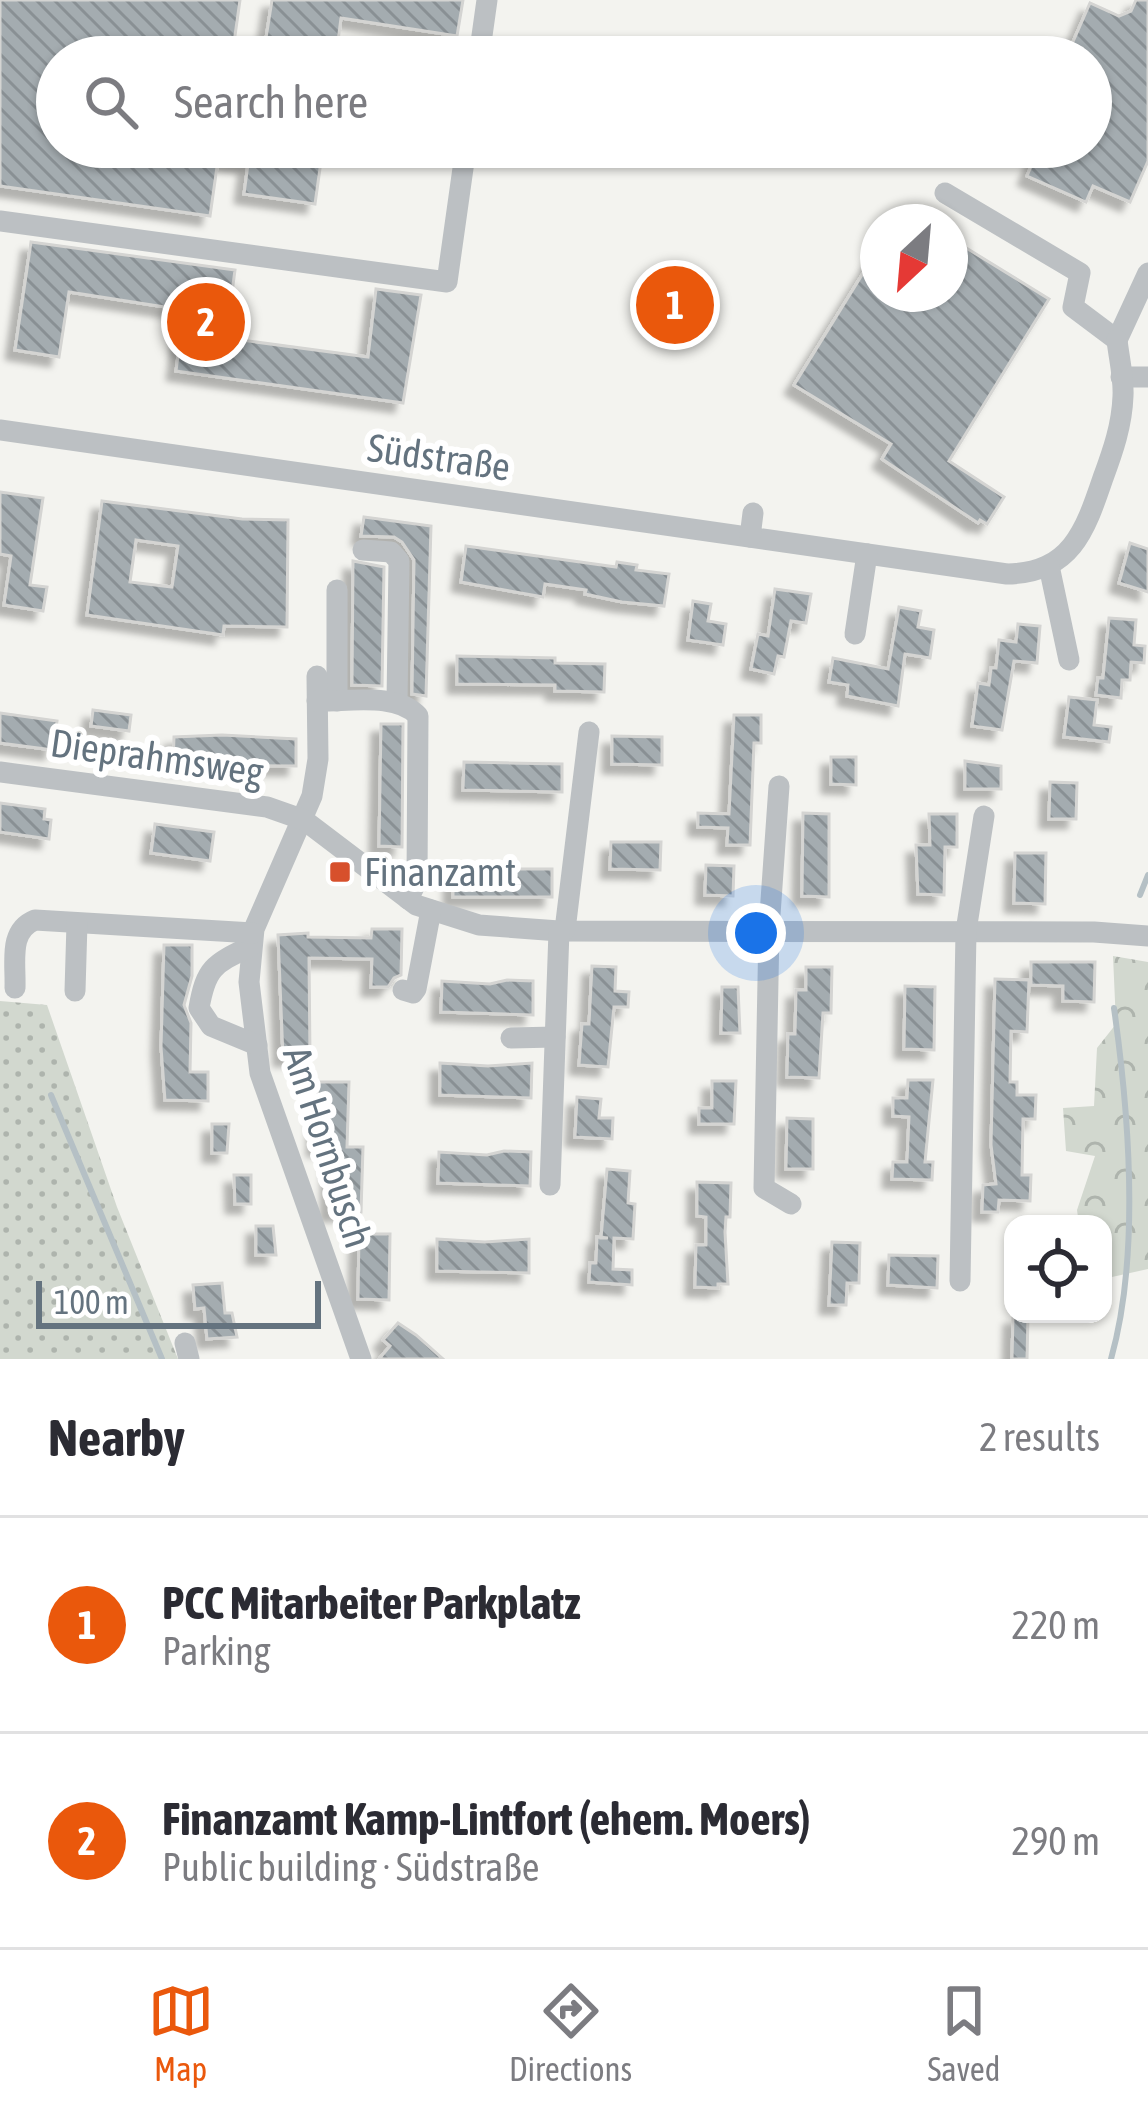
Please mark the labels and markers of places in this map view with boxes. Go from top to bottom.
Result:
pin: 1 [636,260,714,350]
pin: 2 [167,277,245,367]
place label: Finanzamt [364,850,516,894]
marker: Finanzamt [327,859,353,885]

